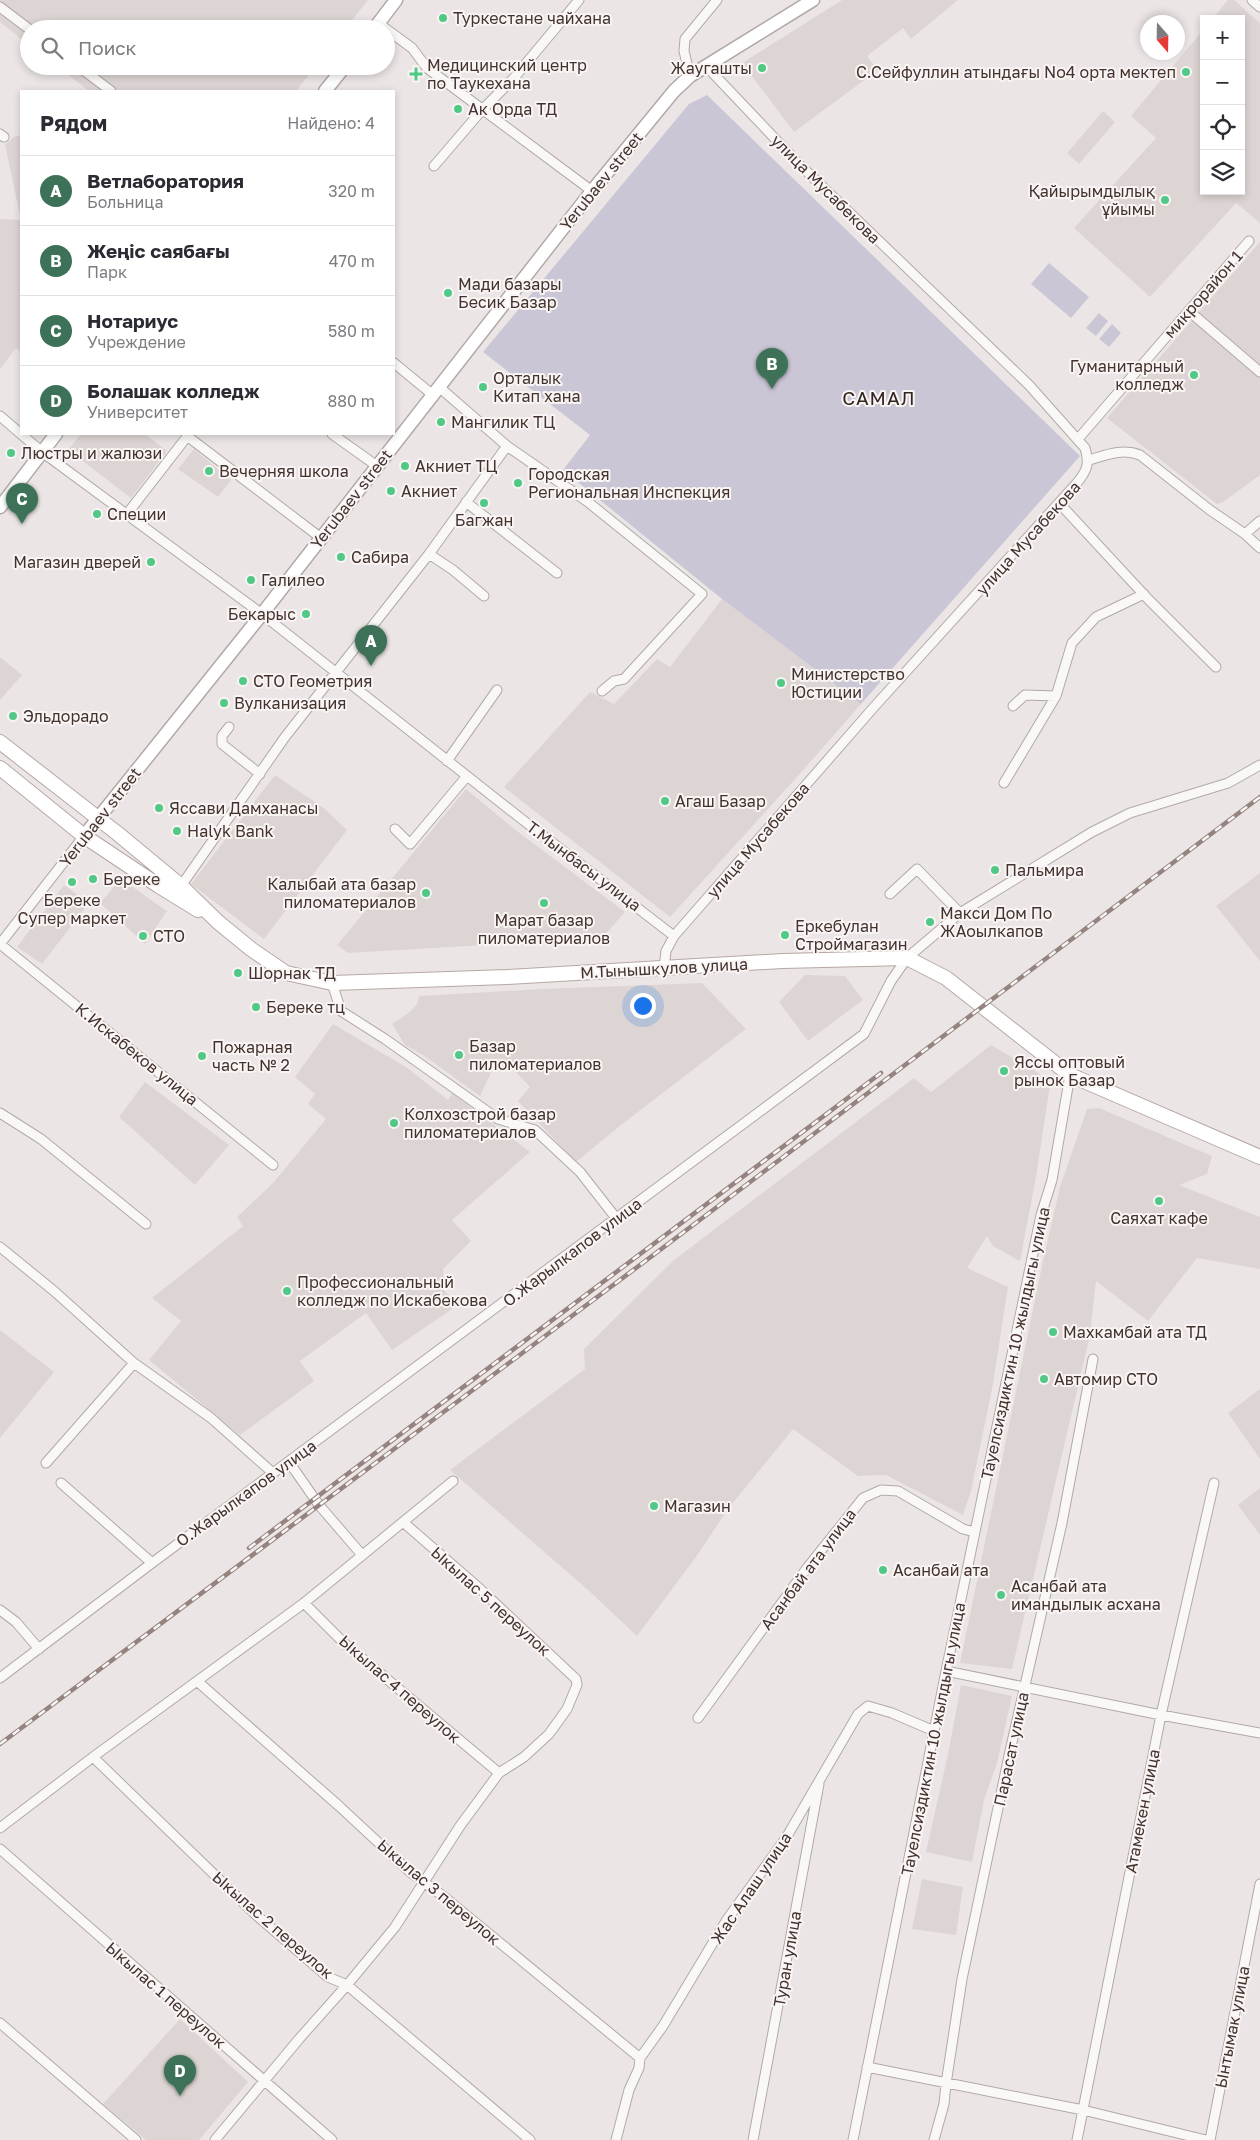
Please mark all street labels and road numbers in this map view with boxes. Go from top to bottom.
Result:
street label: Yerubaev street [555,128,647,234]
street label: улица Мусабекова [767,130,885,248]
street label: микрорайон 1 [1159,246,1247,342]
street label: Yerubaev street [306,445,396,553]
street label: улица Мусабекова [972,477,1084,599]
street label: Yerubaev street [55,763,145,871]
street label: улица Мусабекова [702,778,814,902]
street label: Т.Мынбасы улица [523,817,645,915]
street label: М.Тынышкулов улица [580,954,748,982]
street label: К.Искабеков улица [72,998,202,1110]
street label: О.Жарылкапов улица [499,1193,645,1311]
street label: Тауелсиздиктин 10 жылдыгы улица [976,1205,1054,1481]
street label: О.Жарылкапов улица [172,1435,320,1551]
street label: Асанбай ата улица [756,1504,860,1634]
street label: Ыкылас 5 переулок [427,1542,555,1660]
street label: Тауелсиздиктин 10 жылдыгы улица [897,1601,969,1877]
street label: Ыкылас 4 переулок [335,1631,465,1747]
street label: Парасат улица [989,1690,1033,1808]
street label: Атамекен улица [1120,1747,1164,1875]
street label: Жас Алаш улица [706,1828,796,1948]
street label: Ыкылас 3 переулок [374,1835,504,1949]
street label: Ыкылас 2 переулок [208,1867,338,1983]
street label: Туран улица [769,1909,805,2009]
street label: Ыкылас 1 переулок [102,1937,230,2053]
street label: Ынтымак улица [1210,1964,1254,2090]

